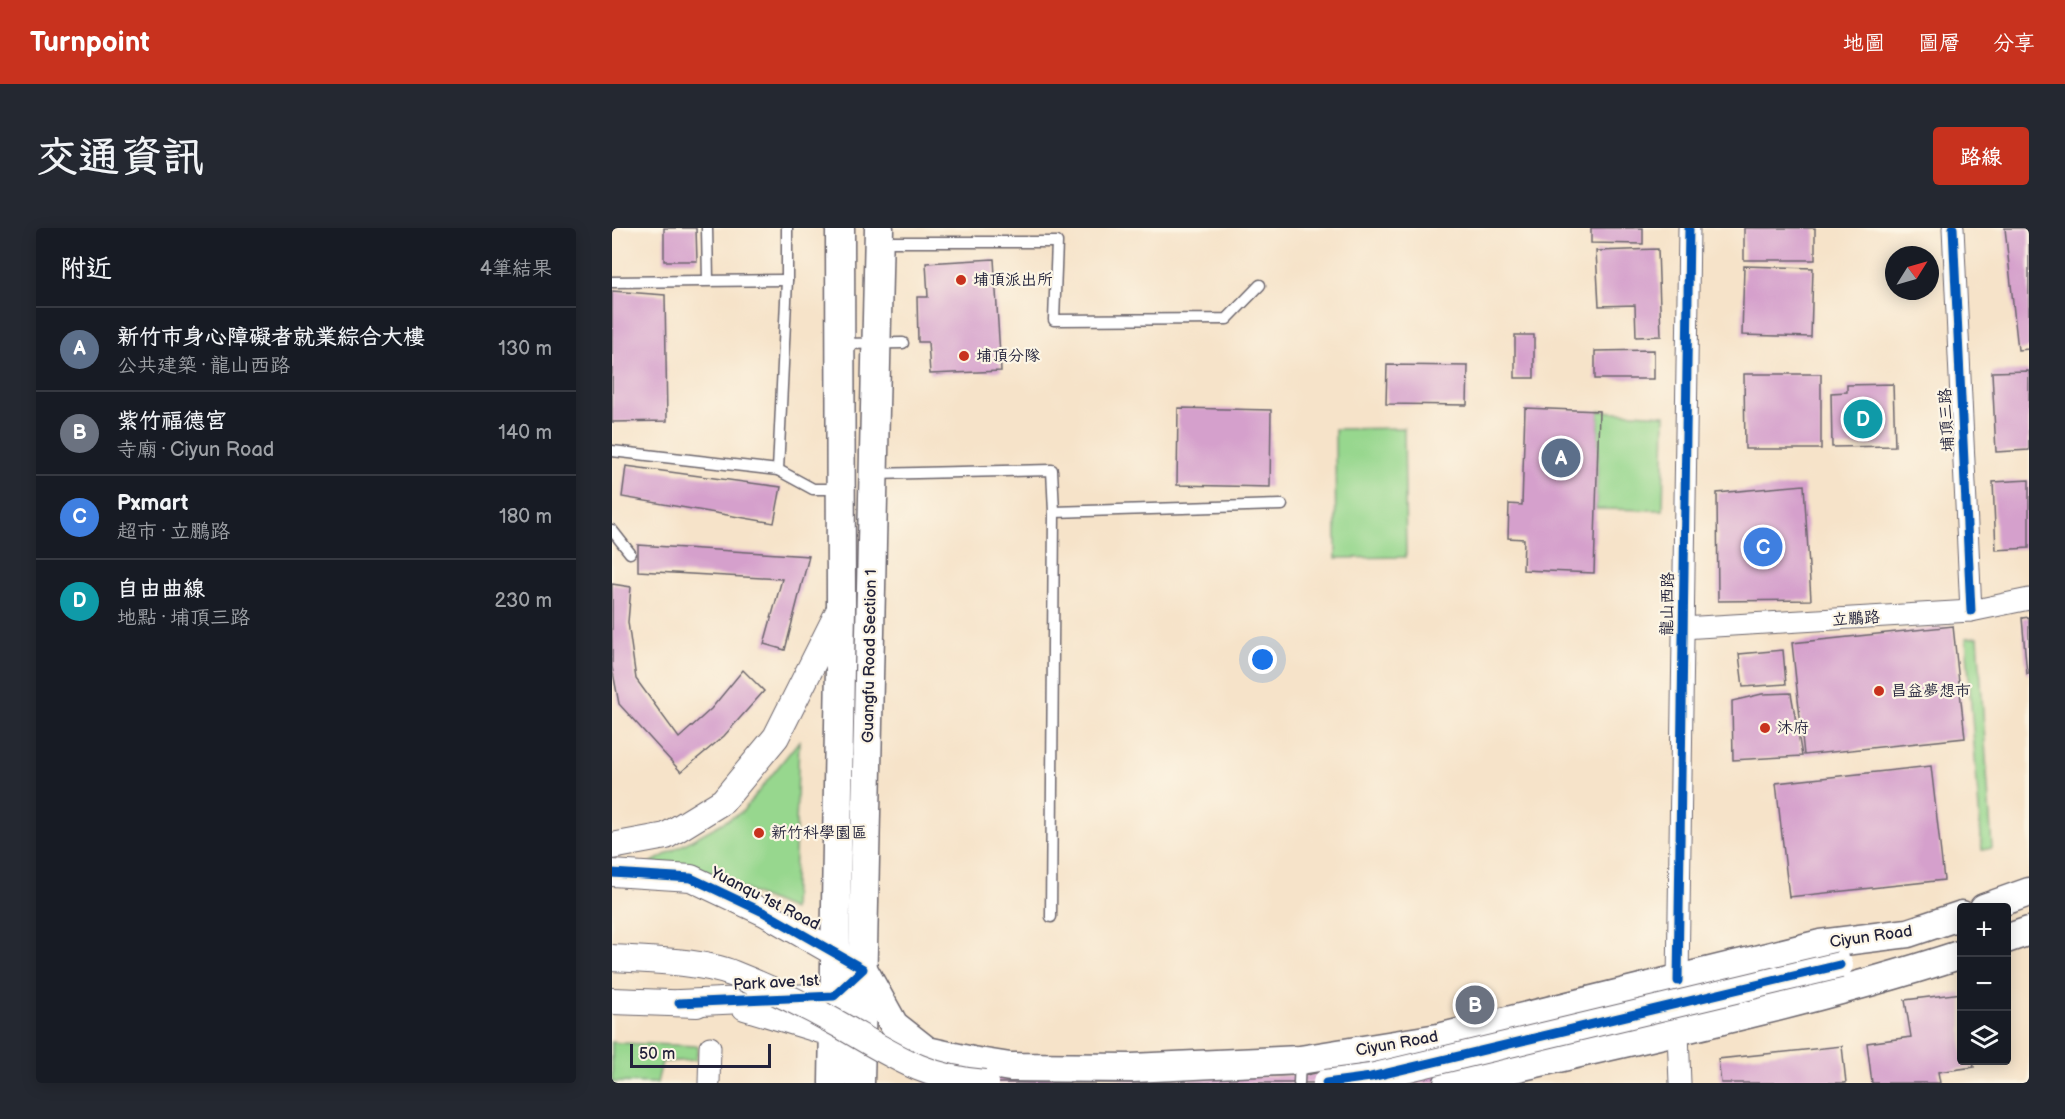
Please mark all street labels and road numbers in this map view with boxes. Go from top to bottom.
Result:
street label: 埔頂三路 [1936,388,1958,452]
street label: Guangfu Road Section 1 [859,569,881,743]
street label: 龍山西路 [1658,572,1678,636]
street label: 立鵬路 [1831,608,1881,630]
street label: Yuanqu 1st Road [706,863,823,935]
street label: Ciyun Road [1828,922,1914,952]
street label: Park ave 1st [733,971,819,995]
street label: Ciyun Road [1354,1027,1440,1061]

